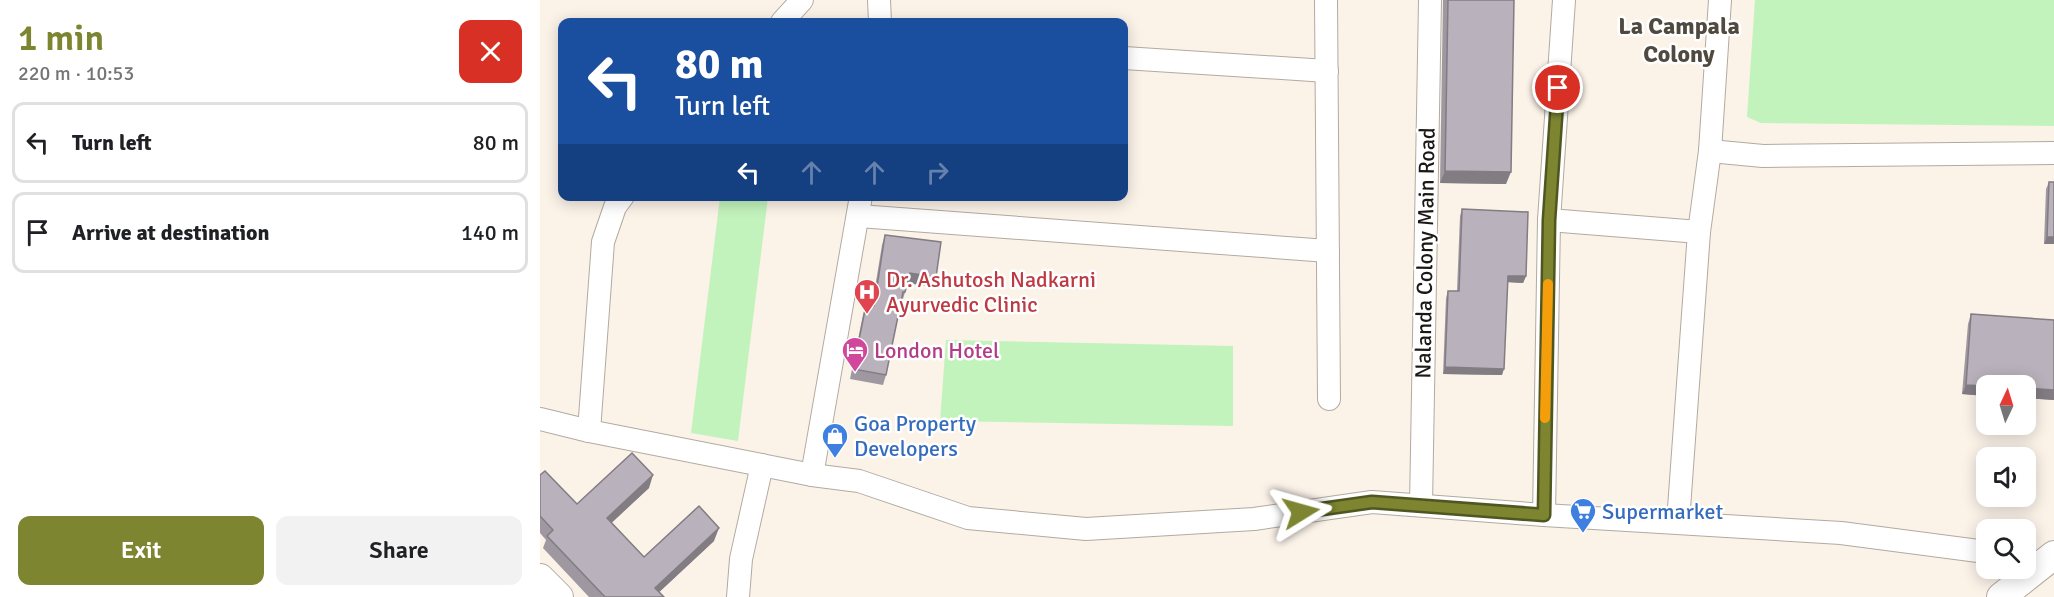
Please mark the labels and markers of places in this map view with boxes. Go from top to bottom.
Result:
pin [1532,62,1583,113]
place label: Dr. Ashutosh Nadkarni Ayurvedic Clinic [886,266,1096,318]
hospital icon: Dr. Ashutosh Nadkarni Ayurvedic Clinic [852,277,882,315]
hotel icon: London Hotel [840,335,870,373]
place label: London Hotel [874,337,999,364]
place label: Goa Property Developers [854,410,977,462]
shop icon: Goa Property Developers [820,421,850,459]
supermarket icon: Supermarket [1568,496,1598,534]
place label: Supermarket [1602,498,1723,525]

